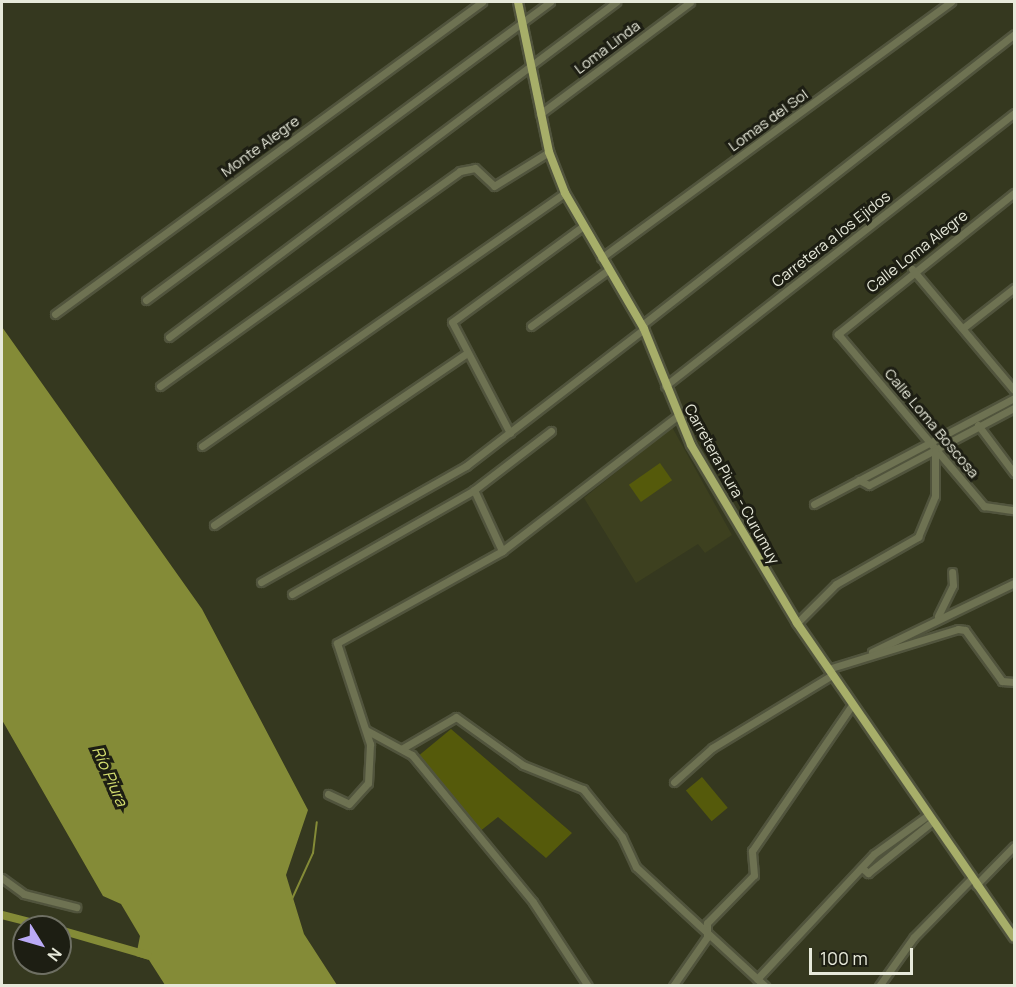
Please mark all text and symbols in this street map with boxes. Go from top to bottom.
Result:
street label: Loma Linda [571,16,643,78]
street label: Lomas del Sol [725,85,811,155]
street label: Monte Alegre [217,112,303,180]
street label: Carretera a los Ejidos [768,187,894,291]
street label: Calle Loma Alegre [863,206,971,296]
street label: Calle Loma Boscosa [881,365,983,481]
street label: Carretera Piura - Curumuy [680,401,784,567]
water label: Río Piura [88,743,132,809]
north arrow [12,915,72,975]
scale bar [812,936,916,974]
text: N [43,943,67,966]
text: 100 m [820,946,868,970]

